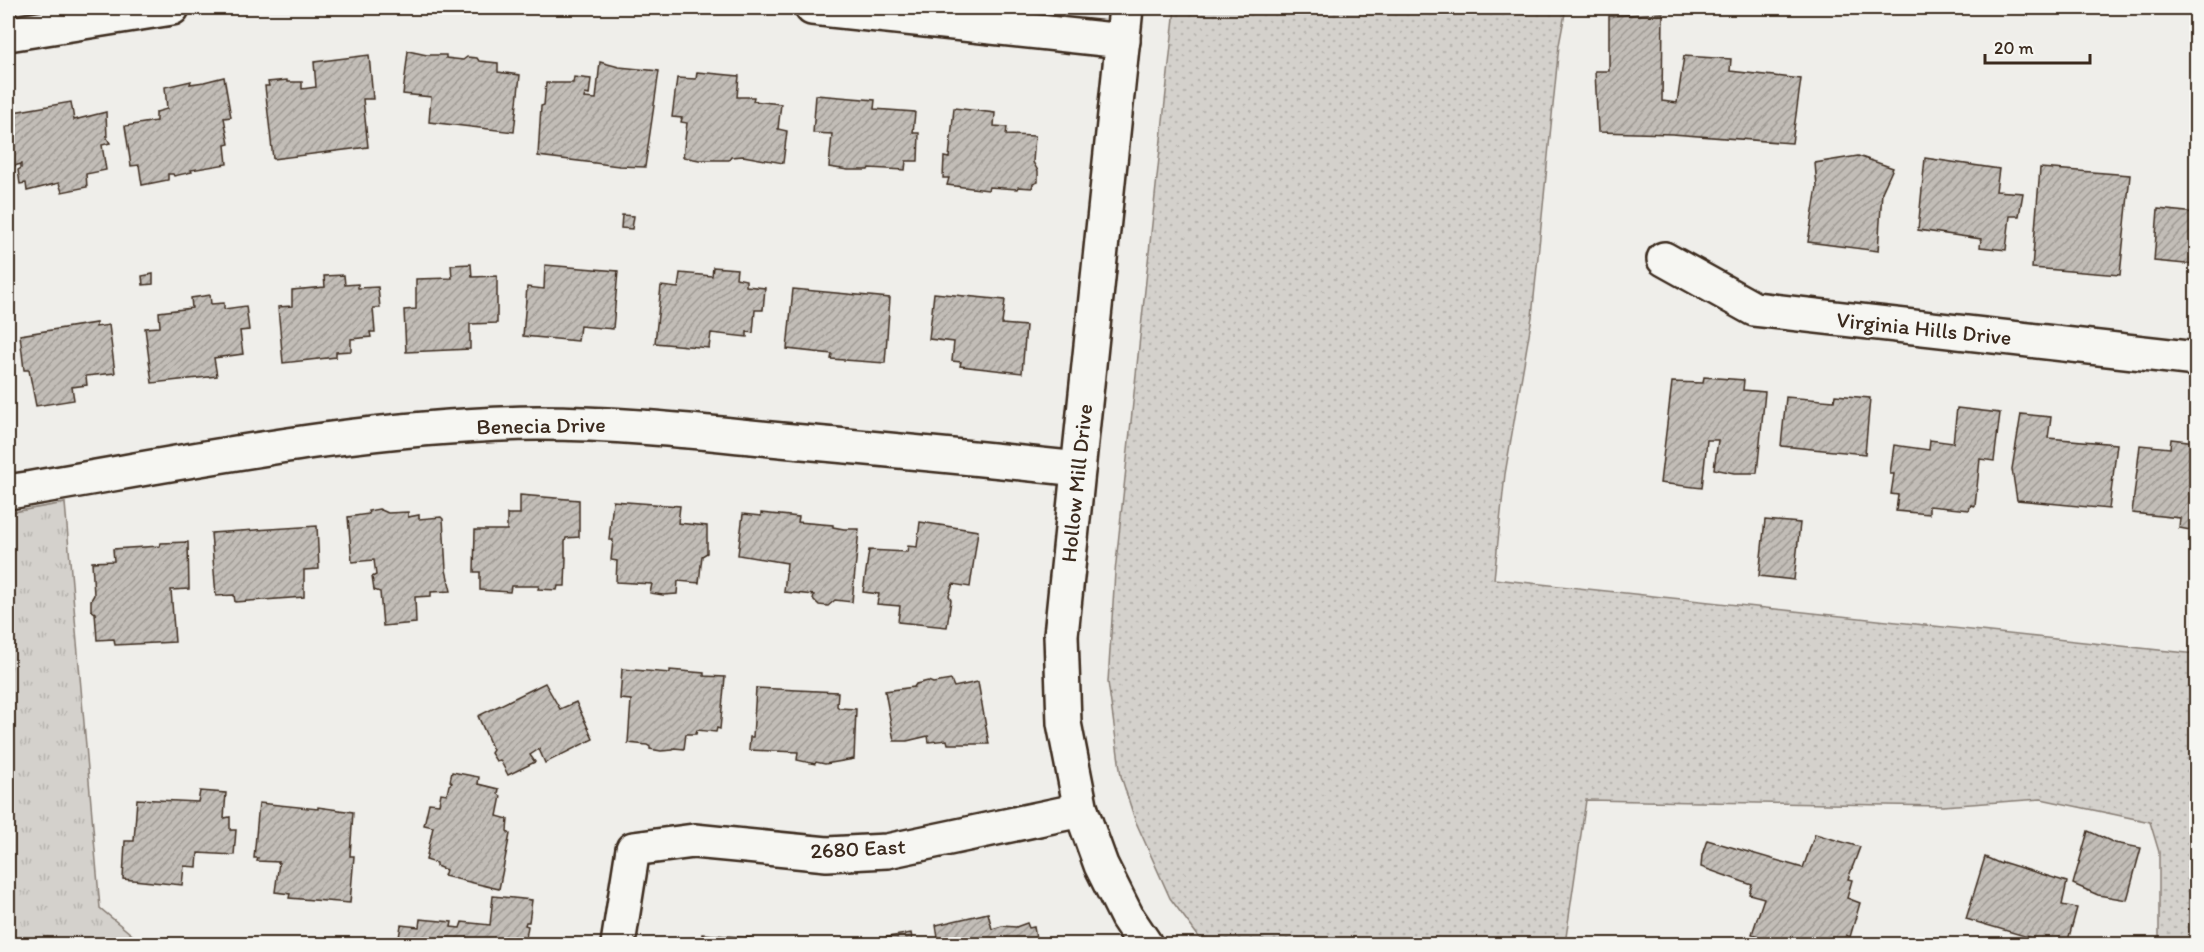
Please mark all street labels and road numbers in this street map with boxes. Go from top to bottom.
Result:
street label: Virginia Hills Drive [1835,306,2013,351]
street label: Hollow Mill Drive [1055,402,1098,564]
street label: Benecia Drive [476,411,606,440]
street label: 2680 East [810,833,906,864]

